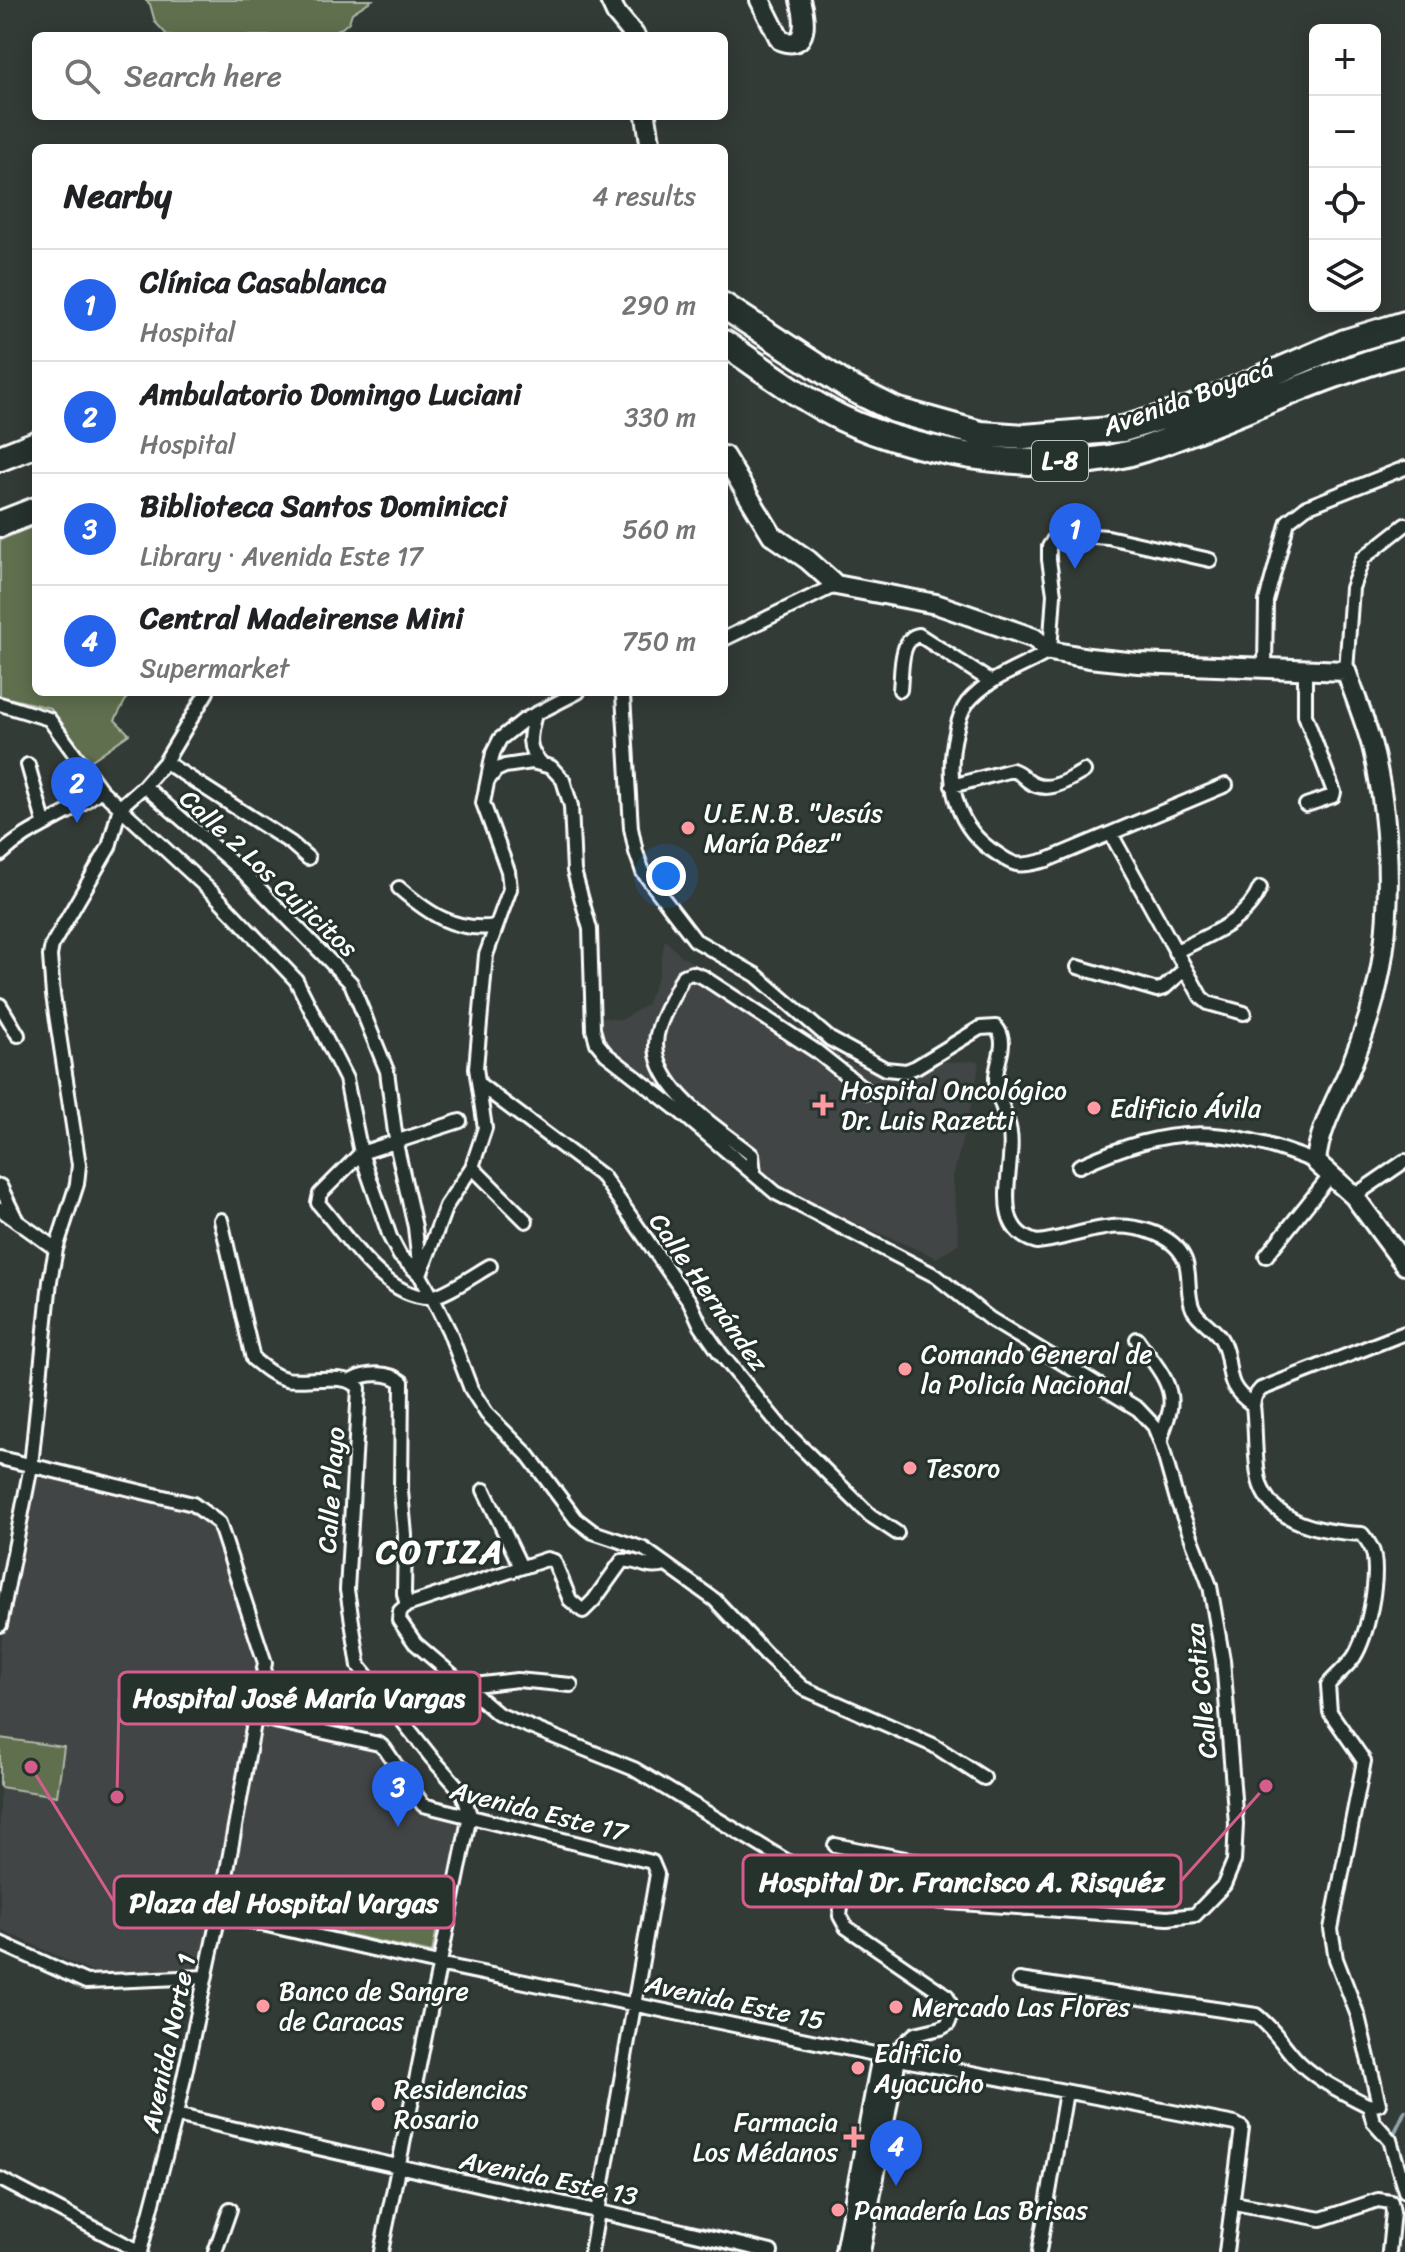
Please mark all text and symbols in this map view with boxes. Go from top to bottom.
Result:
map controls [1309,24,1381,312]
button: + [1309,24,1381,96]
search box [32,32,728,120]
text: Search here [124,49,282,103]
icon: search [60,54,104,98]
button: − [1309,96,1381,168]
text: Nearby [64,166,172,226]
button: locate [1309,168,1381,240]
text: 4 results [592,173,696,219]
button: layers [1309,240,1381,312]
text: Clínica Casablanca [140,255,386,309]
text: 1 [84,282,96,328]
text: 290 m [622,282,696,328]
text: Hospital [140,309,235,355]
street label: Avenida Boyacá [1095,345,1280,450]
text: Ambulatorio Domingo Luciani [140,367,521,421]
text: 2 [82,394,98,440]
text: 330 m [624,394,696,440]
text: Hospital [140,421,235,467]
road number: L-8 [1032,441,1088,481]
text: Biblioteca Santos Dominicci [140,479,507,533]
pin: 1 [1049,503,1101,569]
text: 3 [83,506,97,552]
text: 560 m [622,506,696,552]
text: Library · Avenida Este 17 [140,533,423,579]
text: Central Madeirense Mini [140,591,463,645]
text: 4 [82,618,98,664]
text: 750 m [622,618,696,664]
text: Supermarket [140,645,289,691]
pin: 2 [51,757,103,823]
street label: Calle 2 Los Cujicitos [168,777,370,969]
place label: U.E.N.B. "Jesús María Páez" [704,790,883,866]
marker: U.E.N.B. "Jesús María Páez" [679,819,697,837]
your location [646,856,686,896]
place label: Hospital Oncológico Dr. Luis Razetti [841,1067,1067,1143]
place label: Edificio Ávila [1110,1085,1262,1131]
marker: Hospital Oncológico Dr. Luis Razetti [812,1094,834,1116]
marker: Edificio Ávila [1085,1099,1103,1117]
street label: Calle Hernández [637,1202,782,1382]
place label: Comando General de la Policía Nacional [921,1331,1153,1407]
marker: Comando General de la Policía Nacional [896,1360,914,1378]
street label: Calle Playo [304,1425,358,1555]
place label: Tesoro [926,1445,1000,1491]
marker: Tesoro [901,1459,919,1477]
district label: COTIZA [375,1522,504,1582]
street label: Calle Cotiza [1171,1620,1231,1761]
callout: Hospital José María Vargas [119,1672,480,1724]
text: Hospital José María Vargas [133,1673,466,1722]
pin: 3 [372,1761,424,1827]
street label: Avenida Este 17 [445,1767,635,1856]
callout: Hospital Dr. Francisco A. Risquéz [743,1855,1181,1907]
text: Hospital Dr. Francisco A. Risquéz [759,1857,1166,1906]
callout: Plaza del Hospital Vargas [114,1876,454,1928]
text: Plaza del Hospital Vargas [129,1878,440,1927]
street label: Avenida Norte 1 [126,1949,209,2138]
street label: Avenida Este 15 [640,1960,829,2043]
place label: Banco de Sangre de Caracas [279,1968,469,2044]
place label: Mercado Las Flores [912,1984,1131,2030]
marker: Banco de Sangre de Caracas [254,1997,272,2015]
marker: Mercado Las Flores [887,1998,905,2016]
place label: Edificio Ayacucho [873,2030,984,2106]
marker: Edificio Ayacucho [849,2059,867,2077]
place label: Residencias Rosario [394,2066,528,2142]
marker: Residencias Rosario [369,2095,387,2113]
place label: Farmacia Los Médanos [693,2099,839,2175]
pin: 4 [870,2120,922,2186]
marker: Farmacia Los Médanos [845,2128,863,2146]
street label: Avenida Este 13 [455,2137,642,2219]
place label: Panadería Las Brisas [854,2187,1089,2233]
marker: Panadería Las Brisas [829,2201,847,2219]

